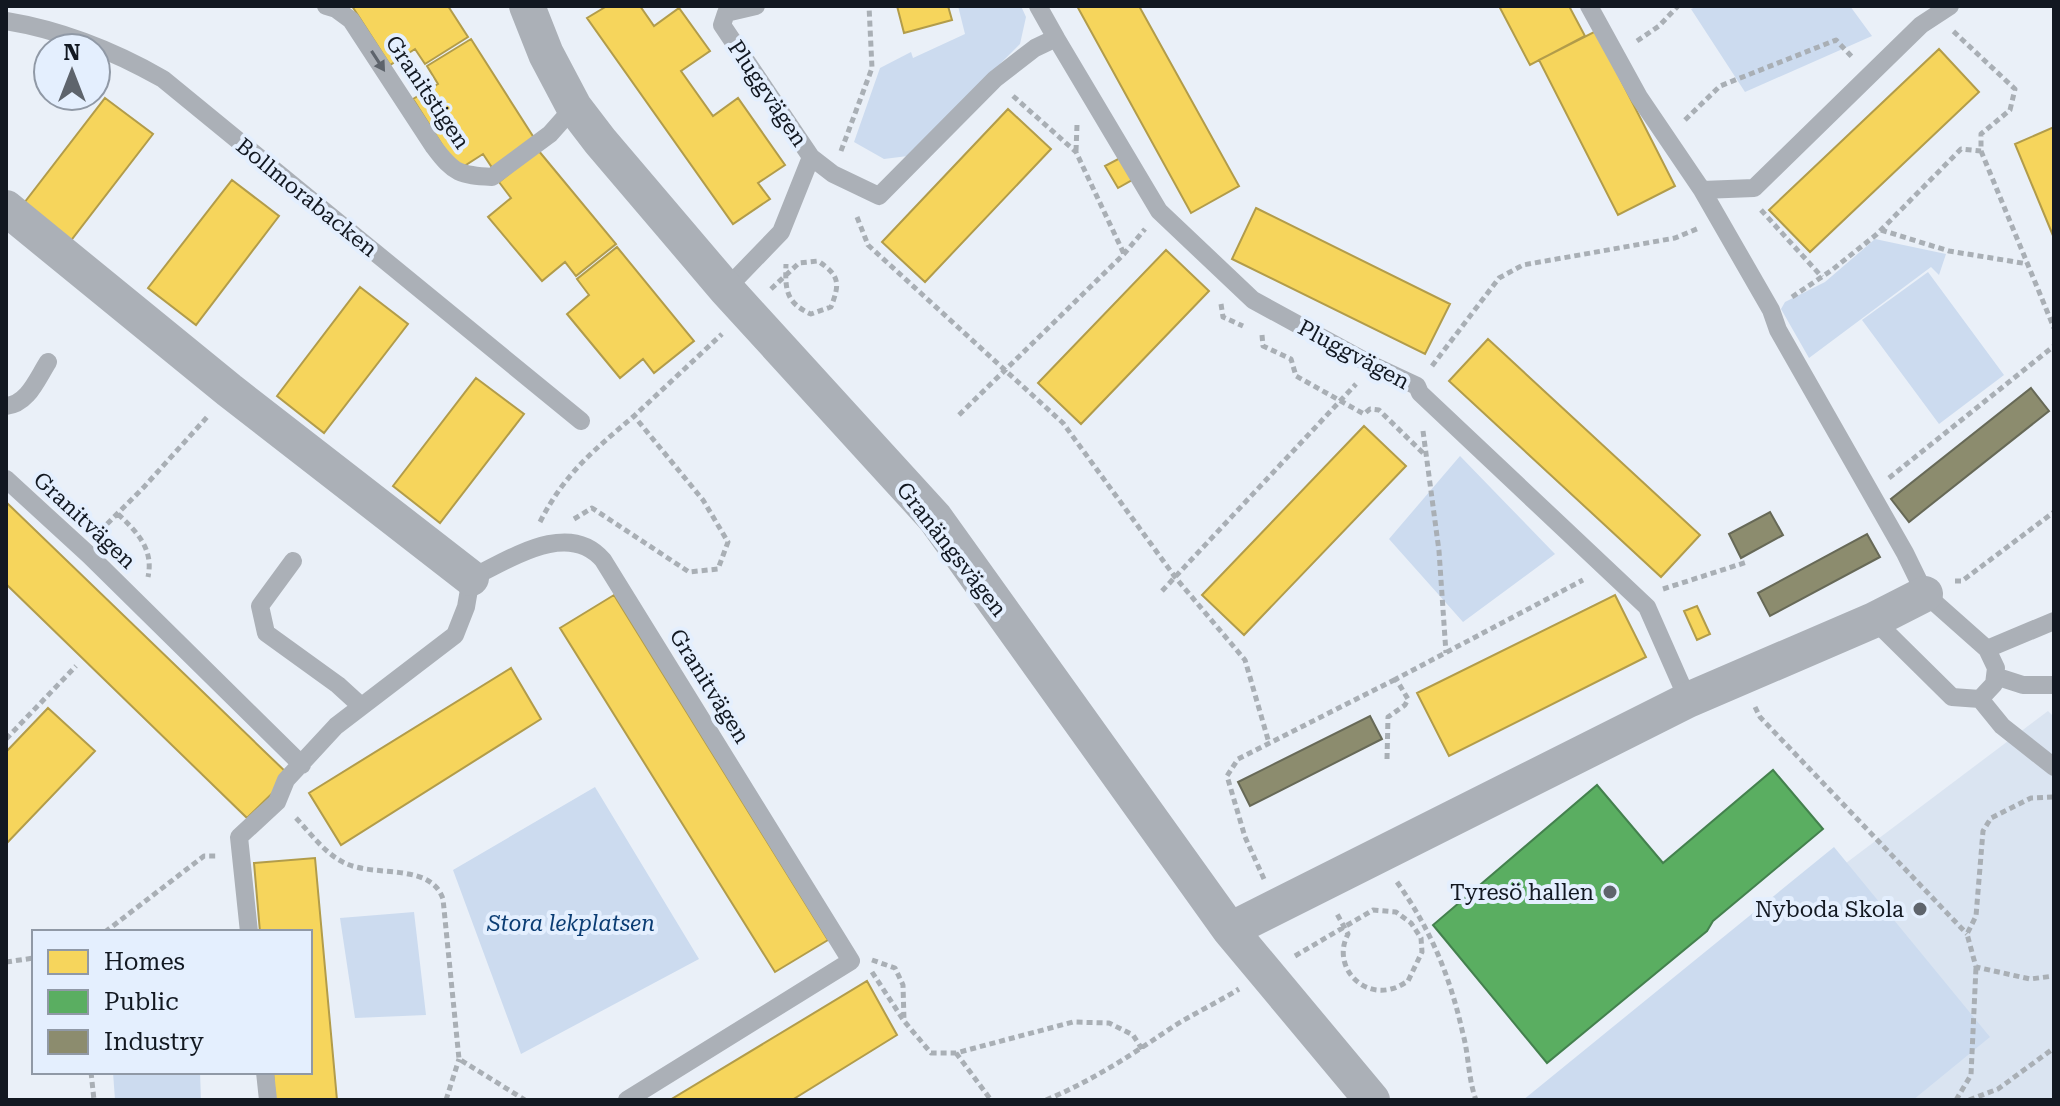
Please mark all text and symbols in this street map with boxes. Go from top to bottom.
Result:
street label: Granitstigen [381,31,475,154]
north arrow [32,32,112,112]
street label: Pluggvägen [723,36,812,151]
text: N [64,40,81,65]
one-way arrow [370,50,385,71]
street label: Bollmorabacken [231,133,382,262]
street label: Pluggvägen [1294,315,1414,394]
street label: Granitvägen [29,467,141,574]
street label: Granängsvägen [891,477,1012,621]
street label: Granitvägen [665,624,755,748]
place label: Tyresö hallen [1450,880,1594,905]
marker: Tyresö hallen [1601,883,1619,901]
place label: Nyboda Skola [1755,897,1904,922]
marker: Nyboda Skola [1911,900,1929,918]
park label: Stora lekplatsen [486,911,655,936]
legend [32,930,312,1074]
text: Homes [104,948,185,976]
text: Public [104,988,179,1016]
text: Industry [104,1028,205,1056]

